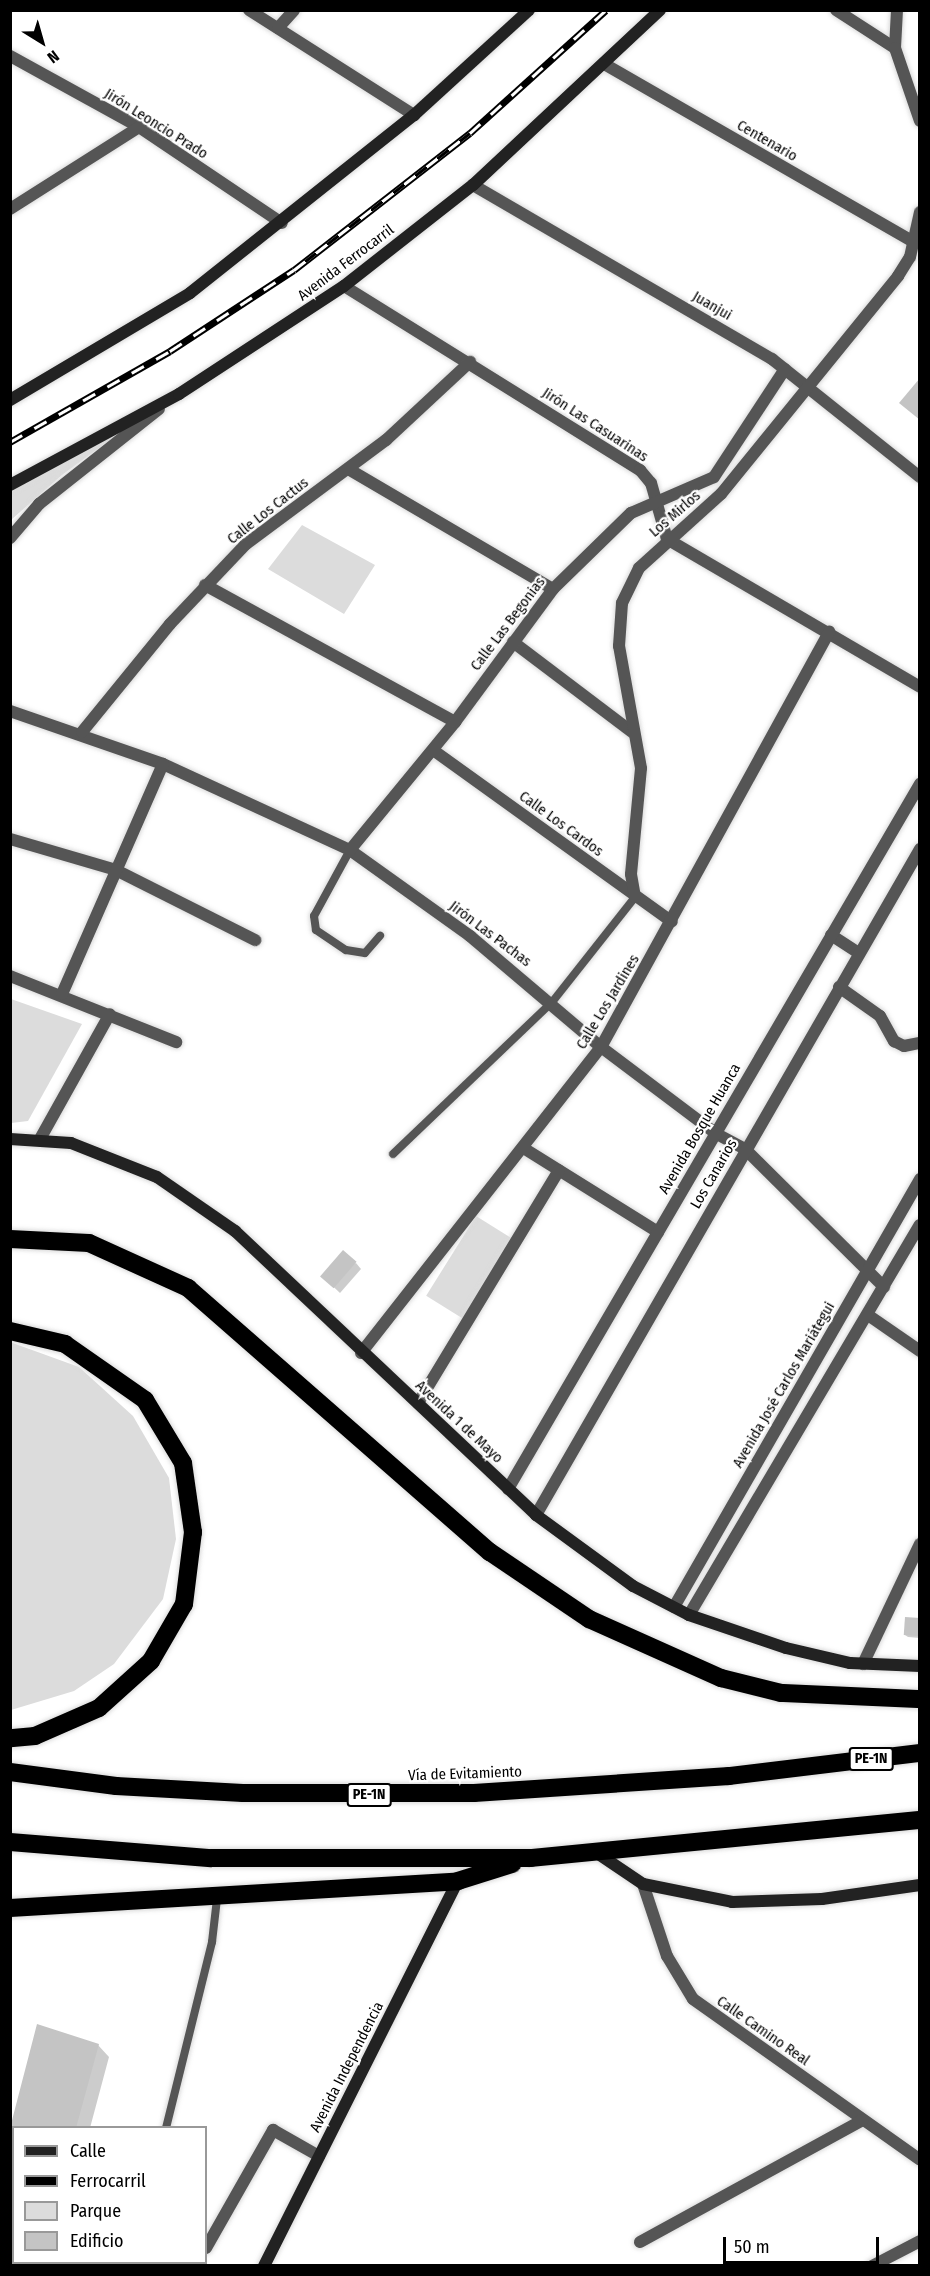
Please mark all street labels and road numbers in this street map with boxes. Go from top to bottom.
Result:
street label: Jirón Leoncio Prado [101,85,211,163]
street label: Centenario [734,116,800,166]
street label: Avenida Ferrocarril [294,221,398,305]
street label: Juanjui [689,288,735,324]
street label: Jirón Las Casuarinas [539,384,651,466]
street label: Calle Los Cactus [224,474,312,548]
street label: Los Mirlos [646,487,704,541]
street label: Calle Las Begonias [467,574,549,674]
street label: Calle Los Cardos [515,787,607,861]
street label: Jirón Las Pachas [445,897,535,971]
street label: Calle Los Jardines [573,951,643,1053]
street label: Avenida Bosque Huanca [655,1061,745,1197]
street label: Los Canarios [687,1136,741,1212]
street label: Avenida José Carlos Mariátegui [729,1299,839,1471]
street label: Avenida 1 de Mayo [411,1377,507,1467]
road number: PE-1N [848,1748,894,1770]
street label: Vía de Evitamiento [408,1763,522,1785]
road number: PE-1N [346,1784,392,1806]
street label: Calle Camino Real [713,1992,813,2070]
street label: Avenida Independencia [306,1999,388,2135]

